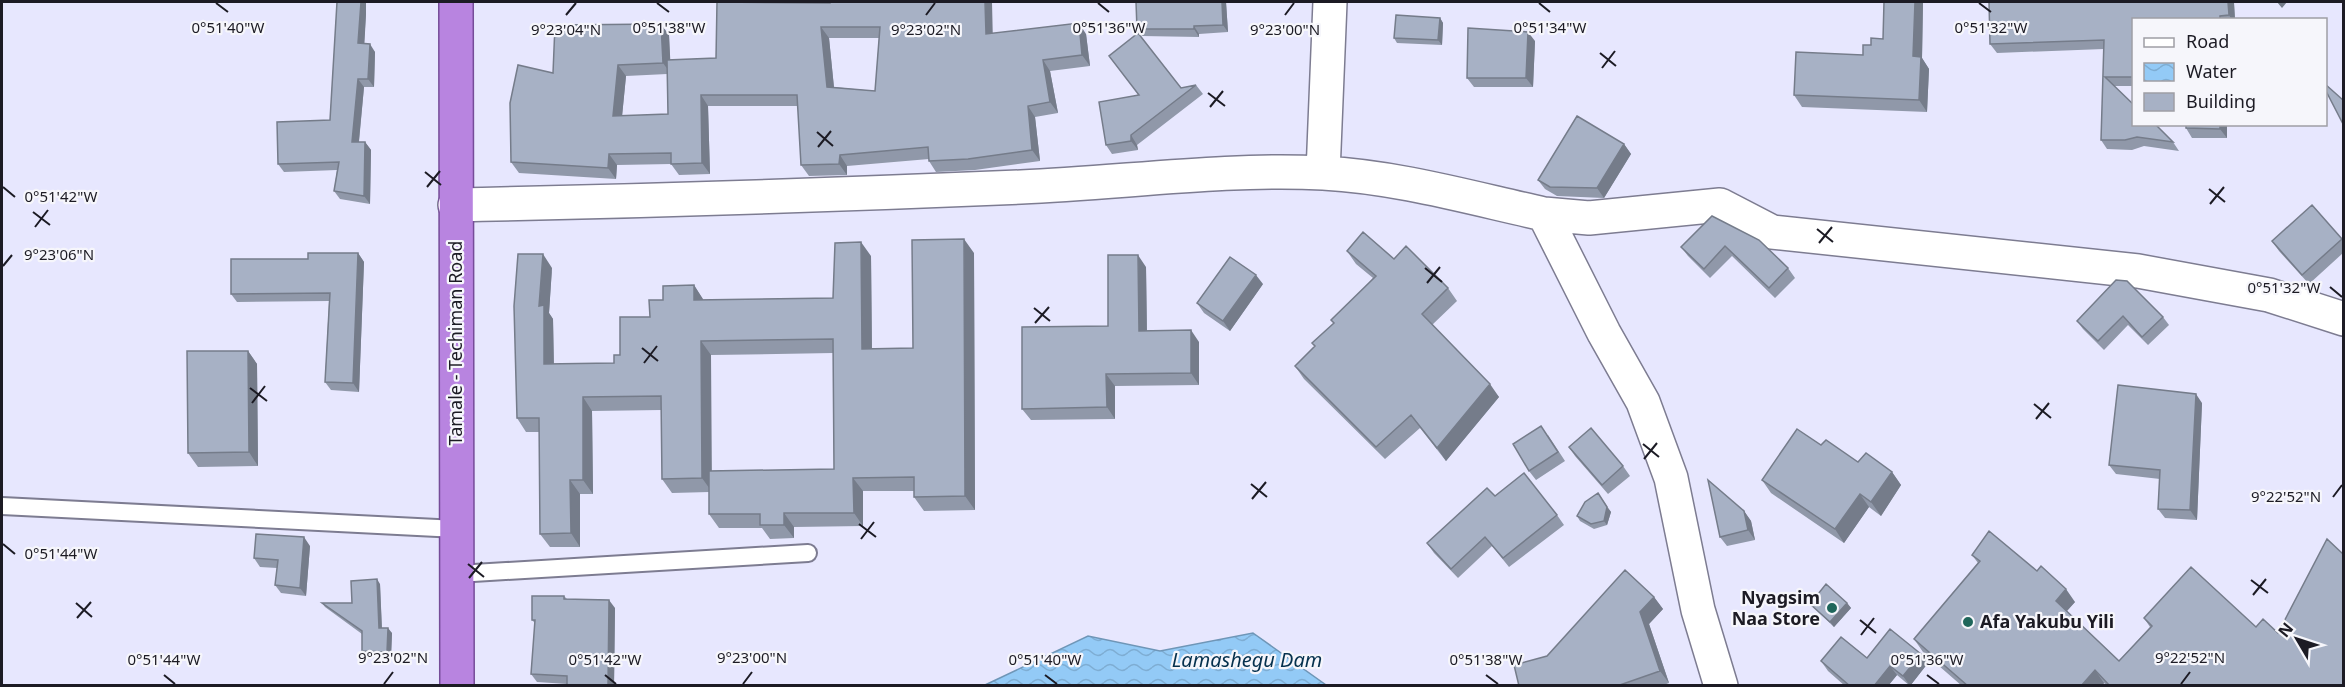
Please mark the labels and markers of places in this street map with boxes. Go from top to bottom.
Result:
place label: Nyagsim Naa Store [1732,585,1820,630]
marker: Nyagsim Naa Store [1825,601,1839,615]
place label: Afa Yakubu Yili [1980,609,2114,633]
marker: Afa Yakubu Yili [1961,615,1975,629]

